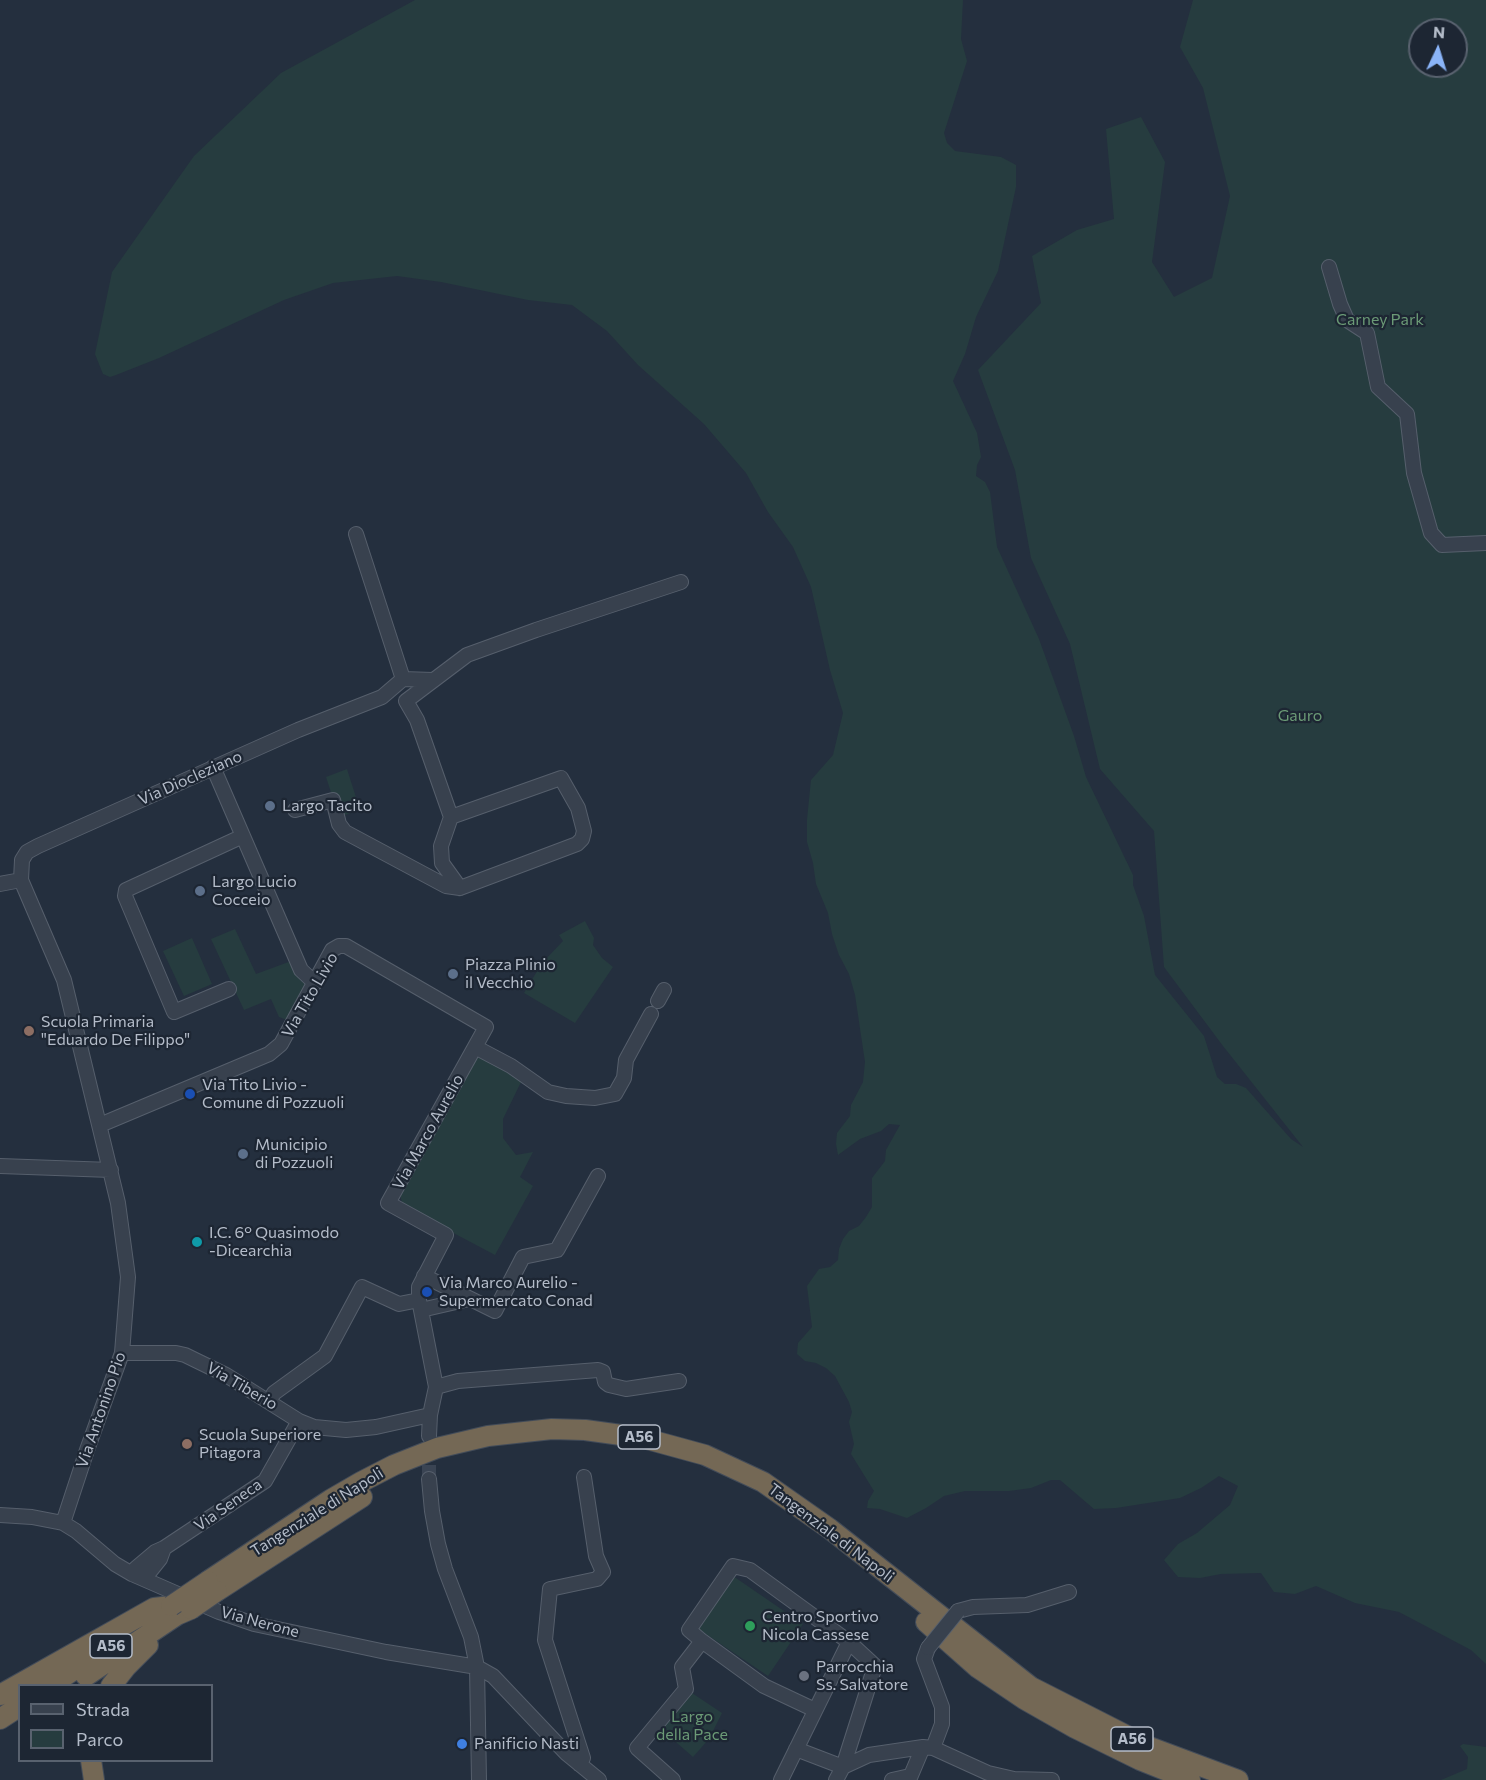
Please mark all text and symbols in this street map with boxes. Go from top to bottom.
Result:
north arrow [1408,18,1468,78]
text: N [1433,22,1446,41]
park label: Carney Park [1336,310,1424,330]
park label: Gauro [1278,706,1322,726]
street label: Via Diocleziano [135,747,245,809]
place label: Largo Tacito [282,796,372,816]
marker: Largo Tacito [263,799,277,813]
place label: Largo Lucio Cocceio [212,872,297,910]
marker: Largo Lucio Cocceio [193,884,207,898]
street label: Via Tito Livio [278,949,342,1041]
place label: Piazza Plinio il Vecchio [465,955,556,993]
marker: Piazza Plinio il Vecchio [446,967,460,981]
place label: Scuola Primaria "Eduardo De Filippo" [41,1012,190,1050]
marker: Scuola Primaria "Eduardo De Filippo" [22,1024,36,1038]
street label: Via Marco Aurelio [388,1071,468,1193]
place label: Via Tito Livio - Comune di Pozzuoli [202,1075,344,1113]
marker: Via Tito Livio - Comune di Pozzuoli [183,1087,197,1101]
place label: Municipio di Pozzuoli [255,1135,333,1173]
marker: Municipio di Pozzuoli [236,1147,250,1161]
place label: I.C. 6° Quasimodo -Dicearchia [209,1223,339,1261]
marker: I.C. 6° Quasimodo -Dicearchia [190,1235,204,1249]
place label: Via Marco Aurelio - Supermercato Conad [439,1273,593,1311]
marker: Via Marco Aurelio - Supermercato Conad [420,1285,434,1299]
street label: Via Antonino Pio [72,1349,130,1471]
street label: Via Tiberio [203,1358,281,1414]
place label: Scuola Superiore Pitagora [199,1425,321,1463]
road number: A56 [618,1425,660,1449]
marker: Scuola Superiore Pitagora [180,1437,194,1451]
street label: Tangenziale di Napoli [247,1463,387,1561]
street label: Via Seneca [190,1475,266,1535]
street label: Tangenziale di Napoli [764,1479,898,1587]
street label: Via Nerone [219,1602,301,1642]
place label: Centro Sportivo Nicola Cassese [762,1607,879,1645]
marker: Centro Sportivo Nicola Cassese [743,1619,757,1633]
road number: A56 [90,1634,132,1658]
place label: Parrocchia Ss. Salvatore [816,1657,908,1695]
marker: Parrocchia Ss. Salvatore [797,1669,811,1683]
legend [18,1684,213,1762]
text: Strada [76,1698,130,1720]
park label: Largo della Pace [656,1707,728,1745]
road number: A56 [1111,1727,1153,1751]
text: Parco [76,1728,123,1750]
place label: Panificio Nasti [474,1734,579,1754]
marker: Panificio Nasti [455,1737,469,1751]

